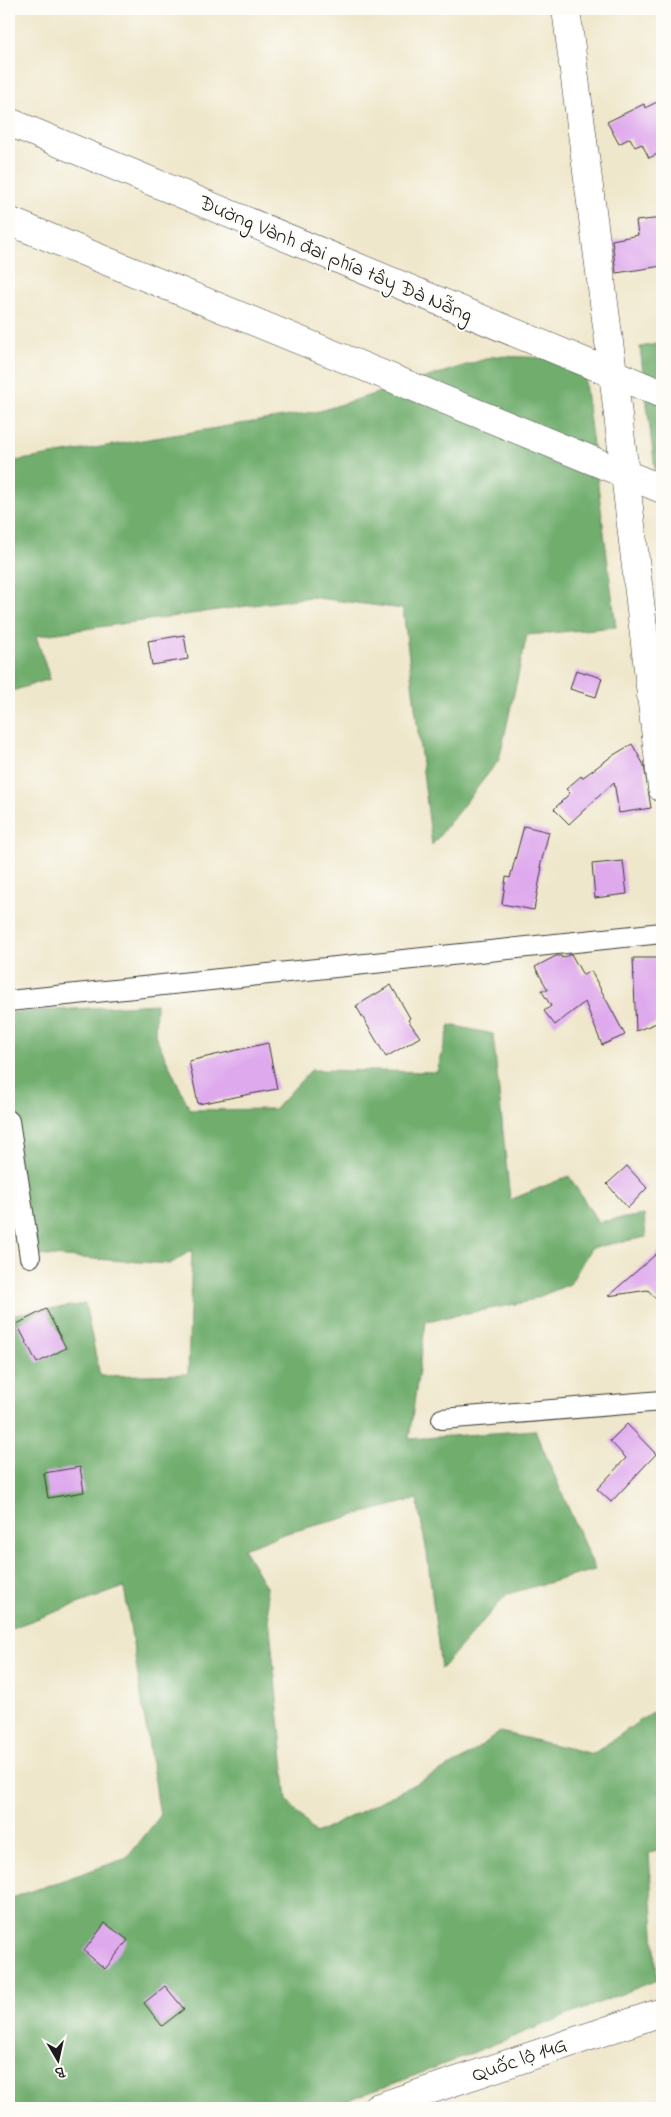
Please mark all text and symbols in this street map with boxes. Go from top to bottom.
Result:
street label: Đường Vành đai phía tây Đà Nẵng [192,188,477,333]
street label: Quốc lộ 14G [468,2031,571,2091]
north arrow [32,2034,82,2084]
text: B [53,2060,67,2083]

